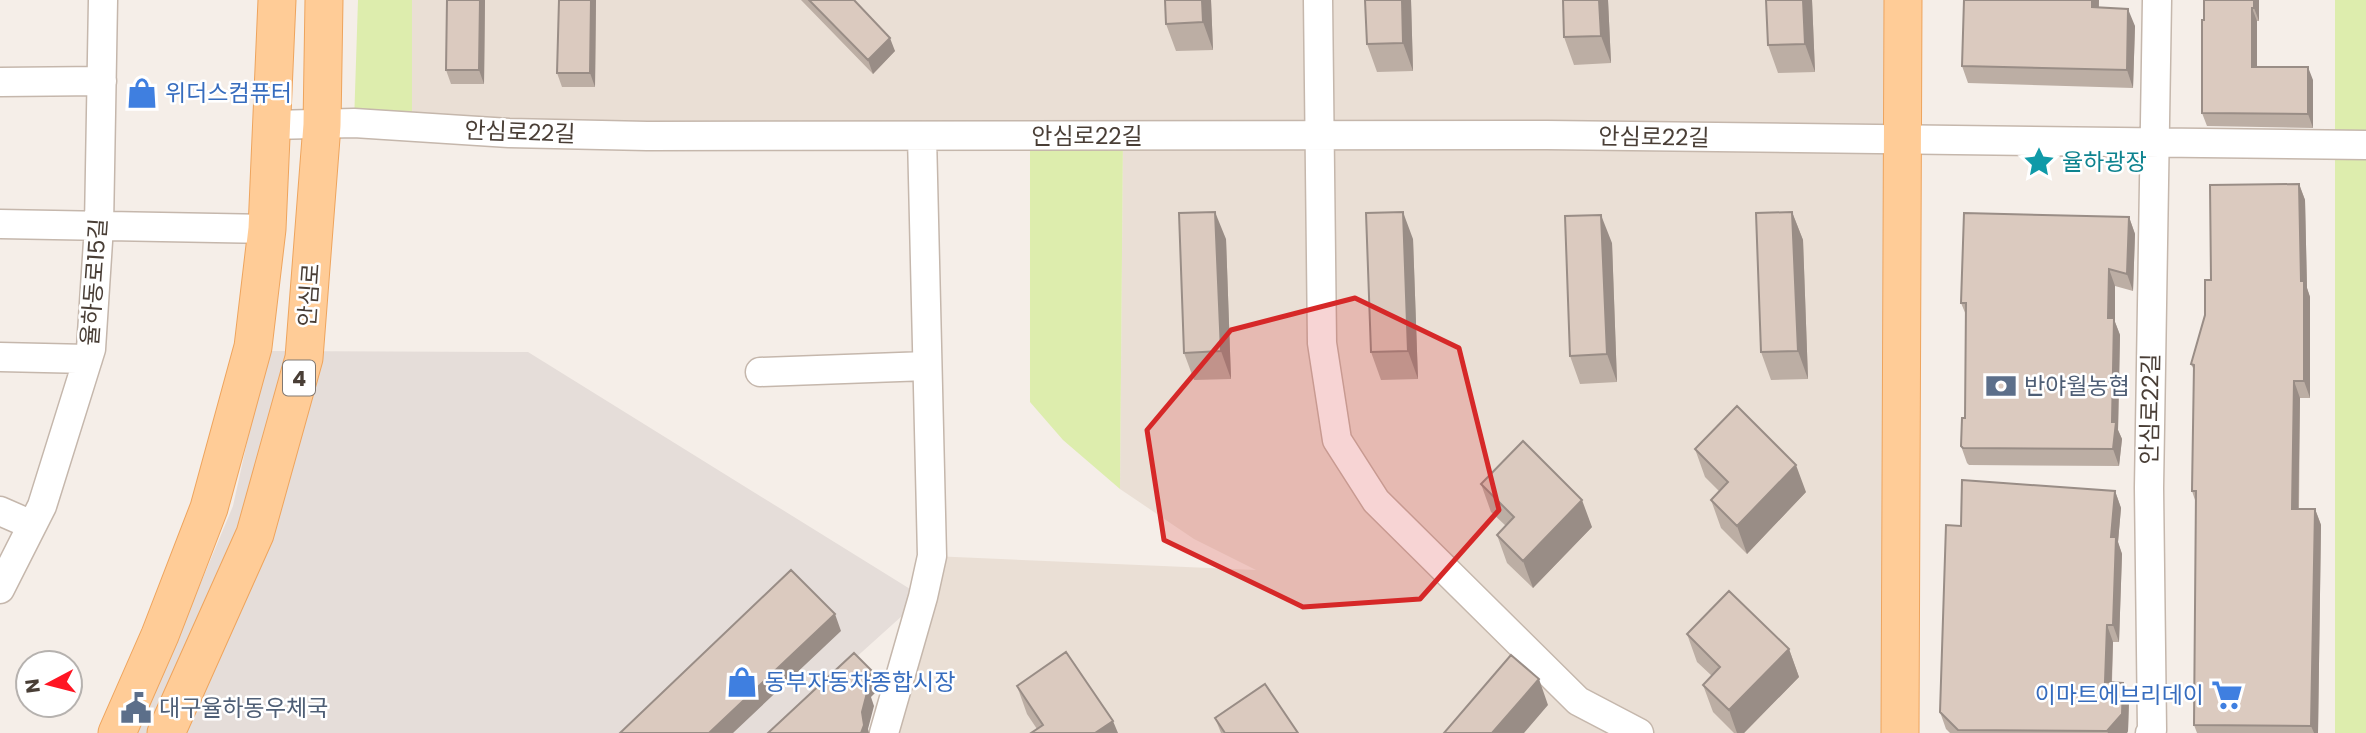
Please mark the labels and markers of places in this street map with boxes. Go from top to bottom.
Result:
shop icon: 위더스컴퓨터 [125,76,159,110]
place label: 위더스컴퓨터 [165,77,292,109]
place icon: 율하광장 [2022,145,2056,179]
place label: 율하광장 [2062,146,2147,178]
bank icon: 반야월농협 [1984,369,2018,403]
place label: 반야월농협 [2024,370,2130,402]
shop icon: 동부자동차종합시장 [725,665,759,699]
place label: 동부자동차종합시장 [765,666,955,698]
supermarket icon: 이마트에브리데이 [2210,678,2244,712]
place label: 이마트에브리데이 [2035,679,2204,711]
public building icon: 대구율하동우체국 [119,691,153,725]
place label: 대구율하동우체국 [159,692,328,724]

